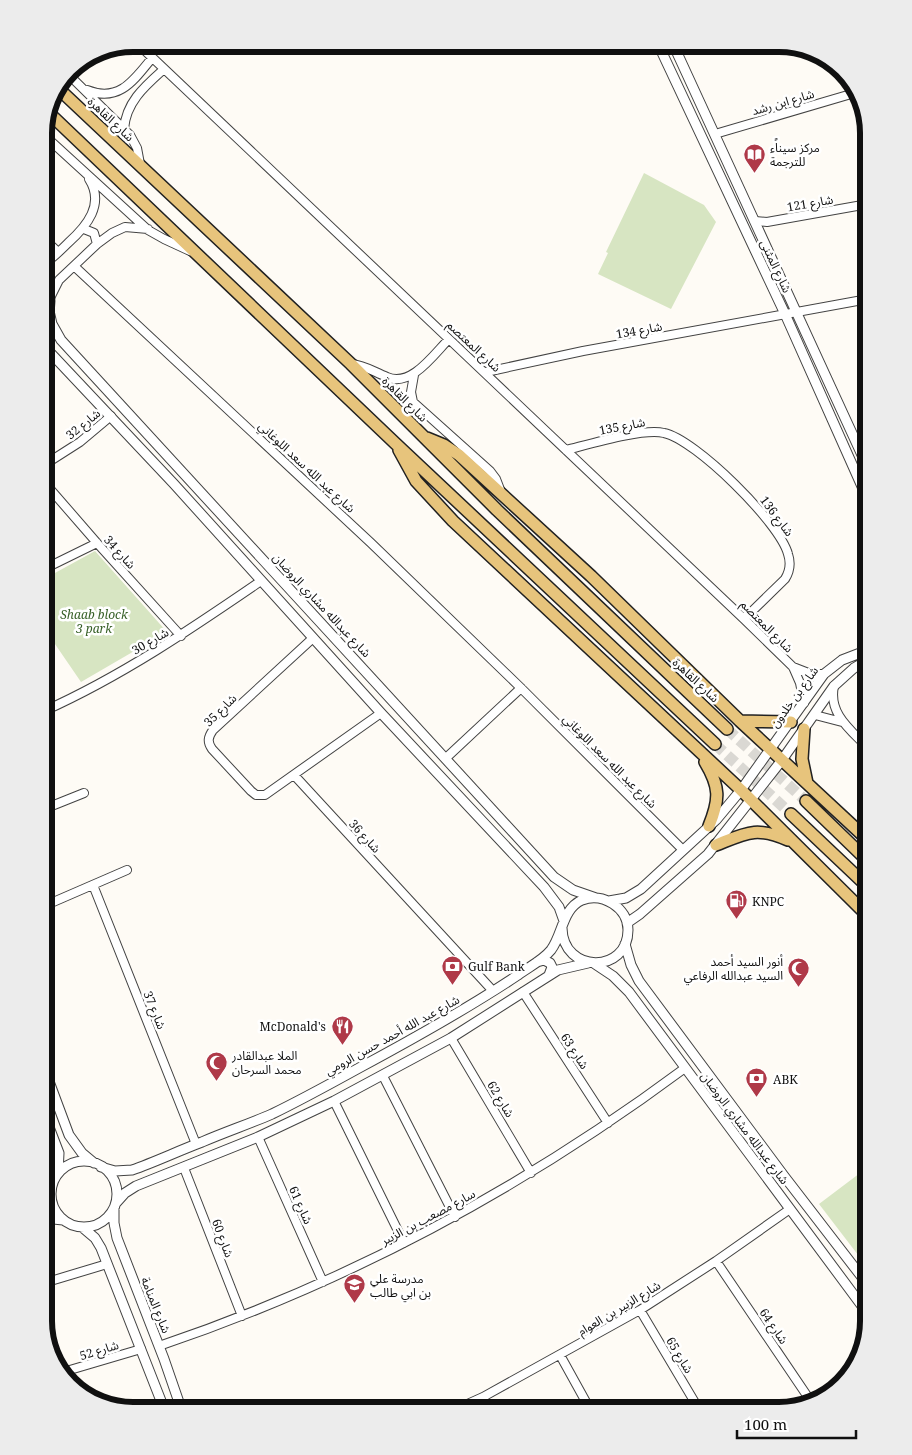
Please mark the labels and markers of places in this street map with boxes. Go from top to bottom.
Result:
place label: مركز سيناًء للترجمة [770,138,820,170]
library icon: مركز سيناًء للترجمة [742,142,766,173]
fuel station icon: KNPC [724,889,748,920]
place label: KNPC [752,893,784,910]
place label: أنور السيد أحمد السيد عبدالله الرفاعي [684,953,783,985]
bank icon: Gulf Bank [440,954,464,985]
mosque icon: أنور السيد أحمد السيد عبدالله الرفاعي [787,956,811,987]
place label: Gulf Bank [468,958,526,975]
restaurant icon: McDonald's [330,1014,354,1045]
place label: McDonald's [260,1018,326,1035]
place label: الملا عبدالقادر محمد السرحان [231,1047,302,1078]
mosque icon: الملا عبدالقادر محمد السرحان [204,1050,228,1081]
bank icon: ABK [745,1067,769,1098]
place label: ABK [773,1071,798,1088]
place label: مدرسة علي بن ابي طالب [370,1270,431,1302]
school or university icon: مدرسة علي بن ابي طالب [342,1273,366,1304]

